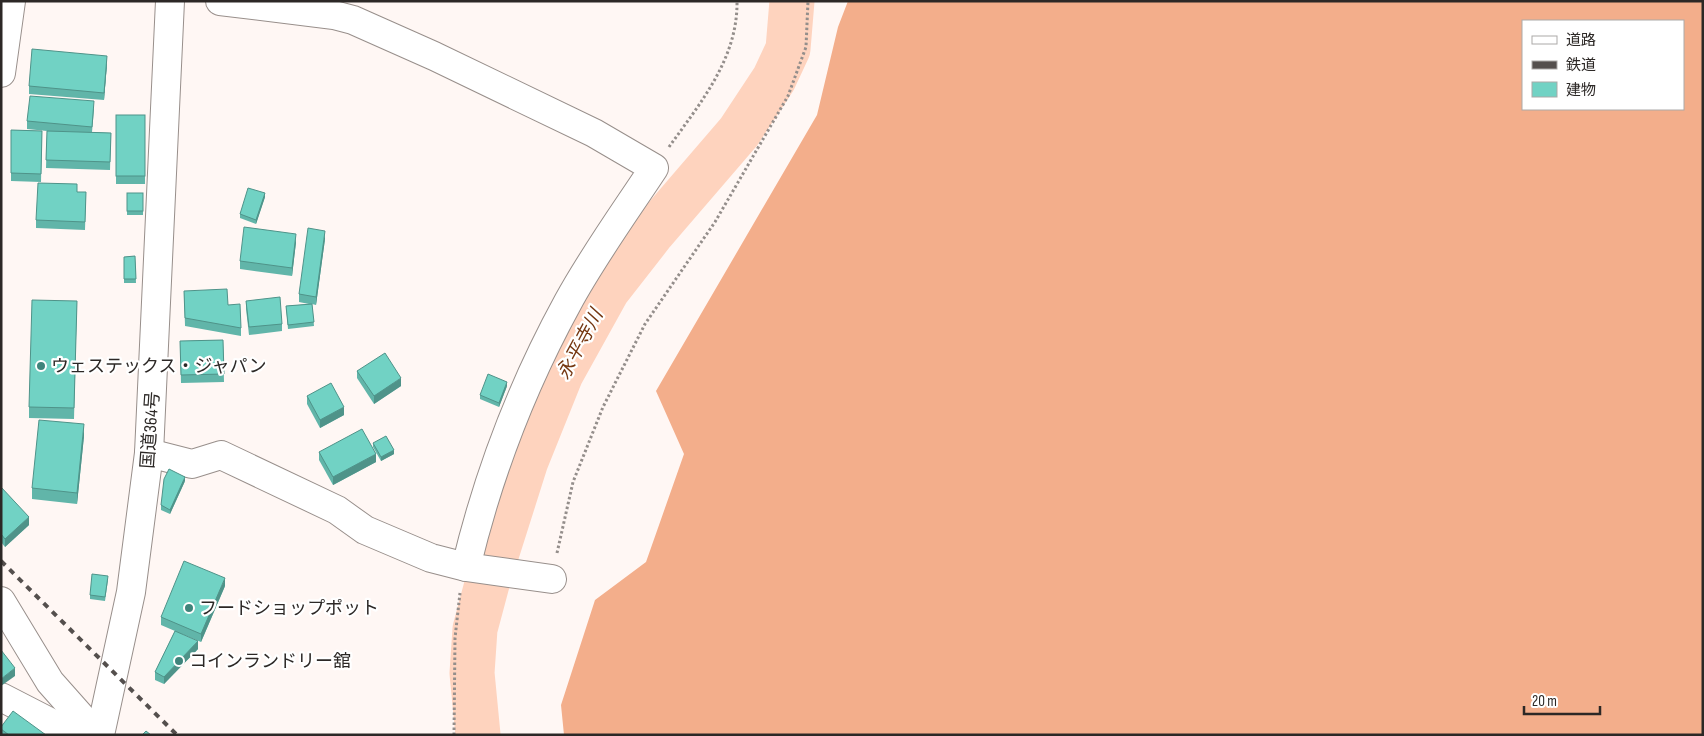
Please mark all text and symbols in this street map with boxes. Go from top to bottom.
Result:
legend [1522,20,1684,110]
text: 道路 [1566,31,1596,50]
text: 鉄道 [1566,56,1596,75]
text: 建物 [1566,81,1596,100]
water label: 永平寺川 [552,304,609,384]
place label: ウェステックス・ジャパン [51,356,266,377]
marker: ウェステックス・ジャパン [35,360,47,372]
street label: 国道364号 [137,391,164,469]
place label: フードショップポット [199,598,379,619]
marker: フードショップポット [183,602,195,614]
place label: コインランドリー舘 [189,651,351,672]
marker: コインランドリー舘 [173,655,185,667]
scale bar [1524,684,1600,716]
text: 20 m [1532,692,1557,711]

